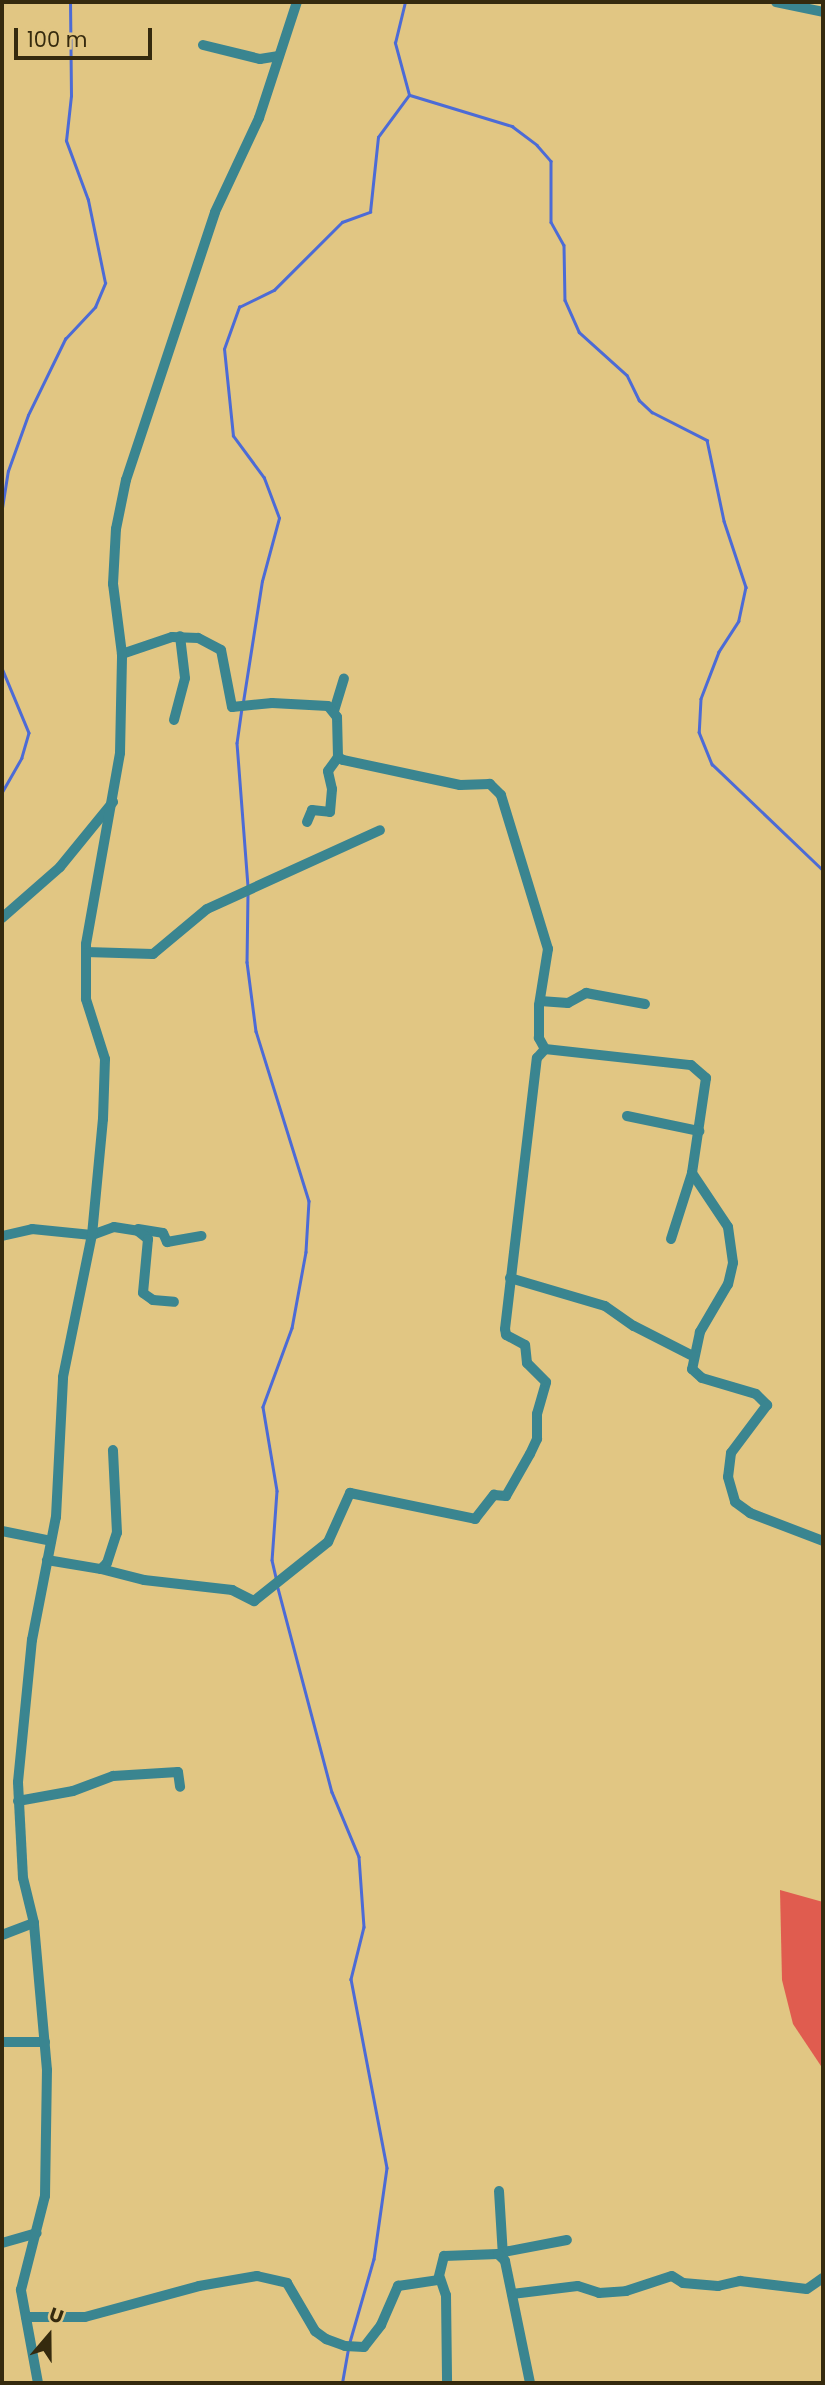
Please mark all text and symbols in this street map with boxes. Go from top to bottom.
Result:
scale bar [18,14,156,58]
text: 100 m [27,25,87,54]
north arrow [14,2301,84,2371]
text: U [45,2301,67,2331]

